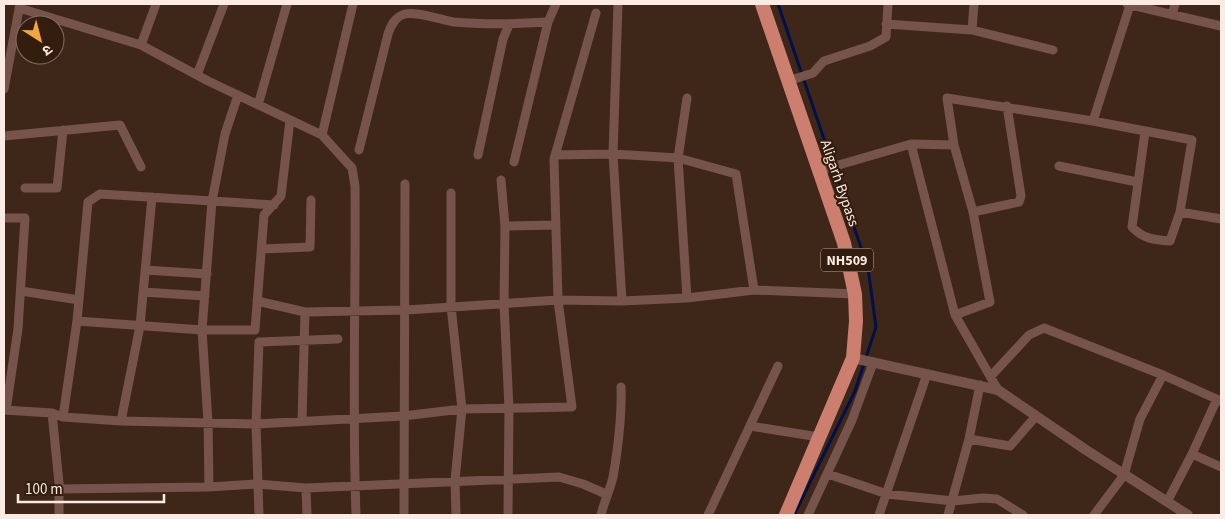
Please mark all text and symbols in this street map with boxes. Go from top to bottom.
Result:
north arrow [15,15,65,65]
text: उ [37,39,56,61]
street label: Aligarh Bypass [815,137,864,229]
road number: NH509 [821,248,873,272]
scale bar [18,472,164,504]
text: 100 m [25,479,63,500]

